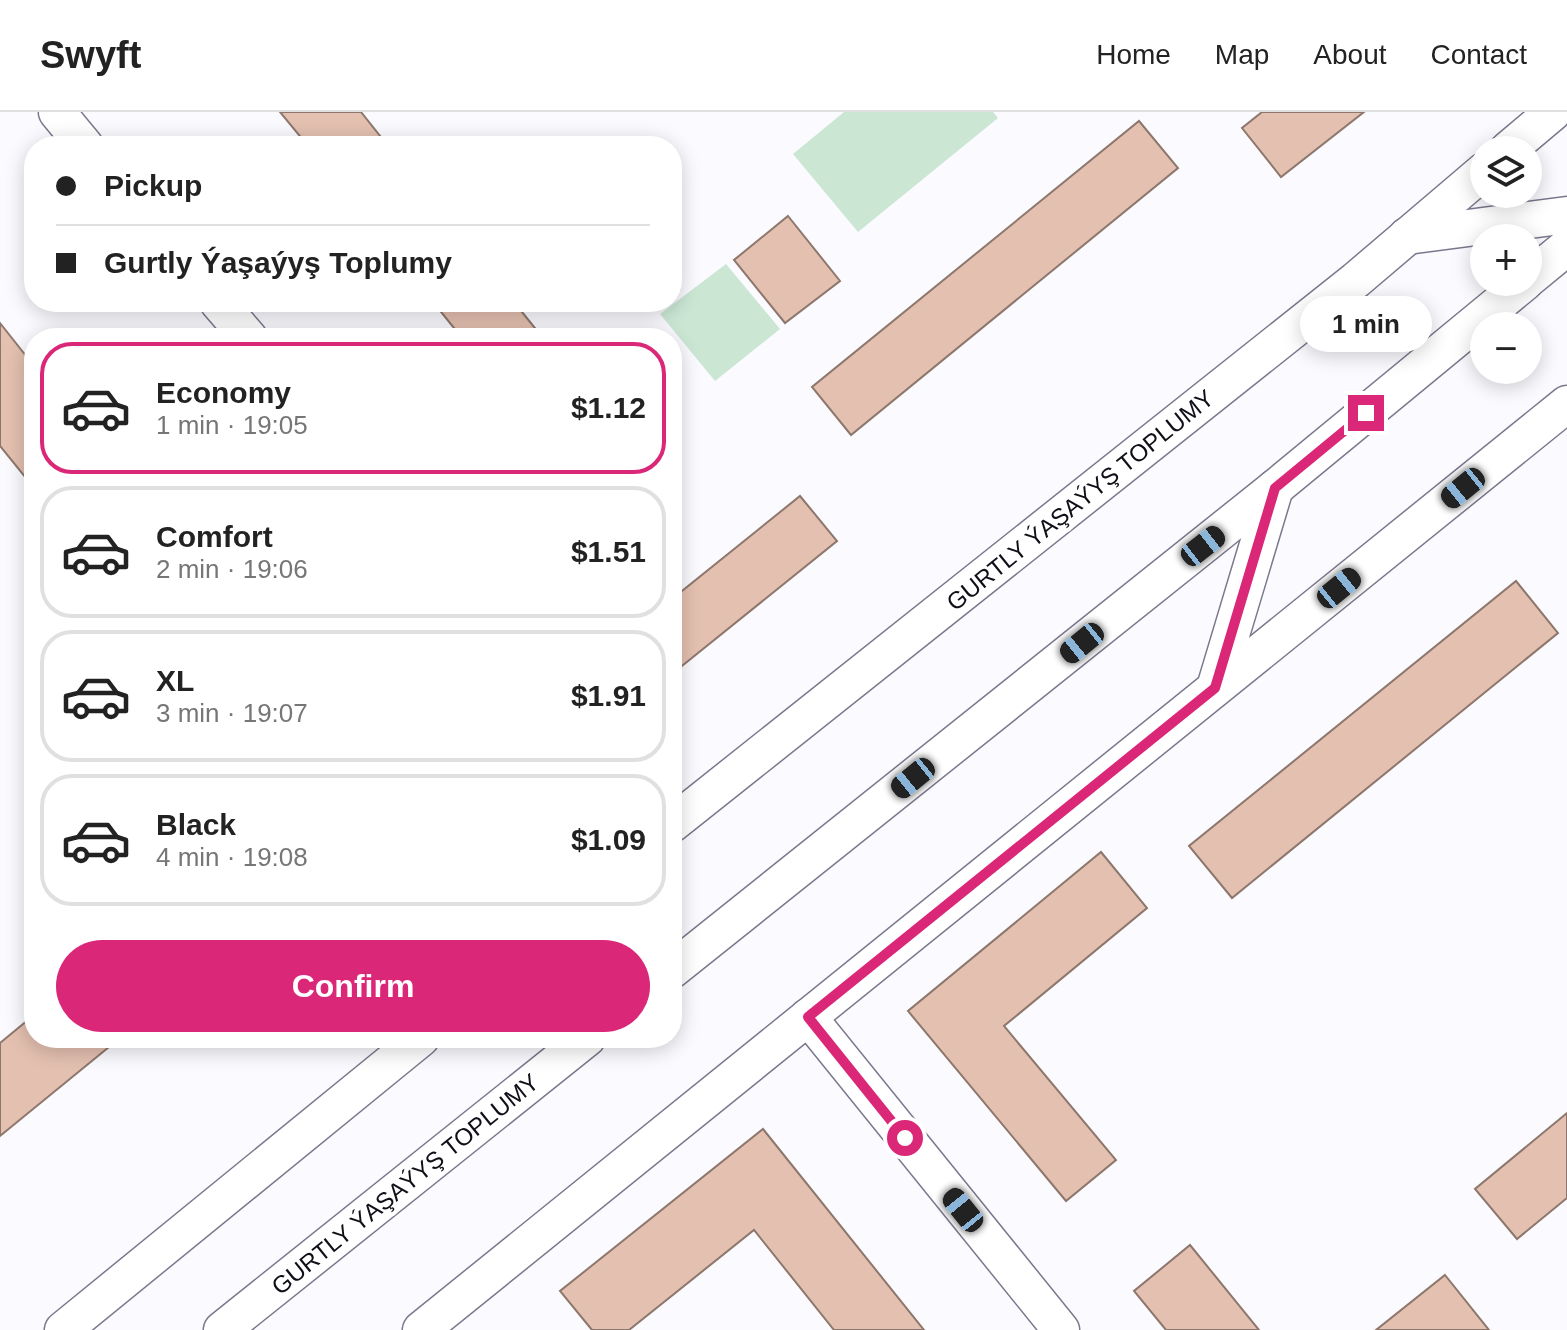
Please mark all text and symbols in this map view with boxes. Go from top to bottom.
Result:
text: Swyft [40,34,141,76]
text: Home [1096,39,1171,70]
text: Map [1215,39,1269,70]
text: About [1313,39,1387,70]
text: Contact [1431,39,1527,70]
map controls [1470,136,1542,384]
button: layers [1470,136,1542,208]
text: Pickup [104,169,202,202]
button: + [1470,224,1542,296]
text: Gurtly Ýaşaýyş Toplumy [104,246,452,279]
callout: 1 min [1300,297,1432,353]
text: 1 min [1332,309,1400,339]
button: − [1470,312,1542,384]
icon: car [60,372,132,444]
text: Economy [156,376,291,409]
street label: GURTLY ÝAŞAÝYŞ TOPLUMY [941,384,1219,616]
text: $1.12 [571,391,646,424]
route end [1348,395,1384,431]
text: 1 min · 19:05 [156,410,308,440]
car [1437,464,1489,512]
icon: car [60,516,132,588]
text: Comfort [156,520,273,553]
car [1177,522,1229,570]
text: $1.51 [571,535,646,568]
text: 2 min · 19:06 [156,554,308,584]
car [1313,564,1365,612]
car [1056,619,1108,667]
icon: car [60,660,132,732]
text: XL [156,664,194,697]
text: $1.91 [571,679,646,712]
text: 3 min · 19:07 [156,698,308,728]
car [887,754,939,802]
icon: car [60,804,132,876]
text: Black [156,808,236,841]
text: $1.09 [571,823,646,856]
text: 4 min · 19:08 [156,842,308,872]
button: Confirm [56,940,650,1032]
street label: GURTLY ÝAŞAÝYŞ TOPLUMY [266,1068,544,1300]
route start [887,1120,923,1156]
car [939,1184,987,1236]

